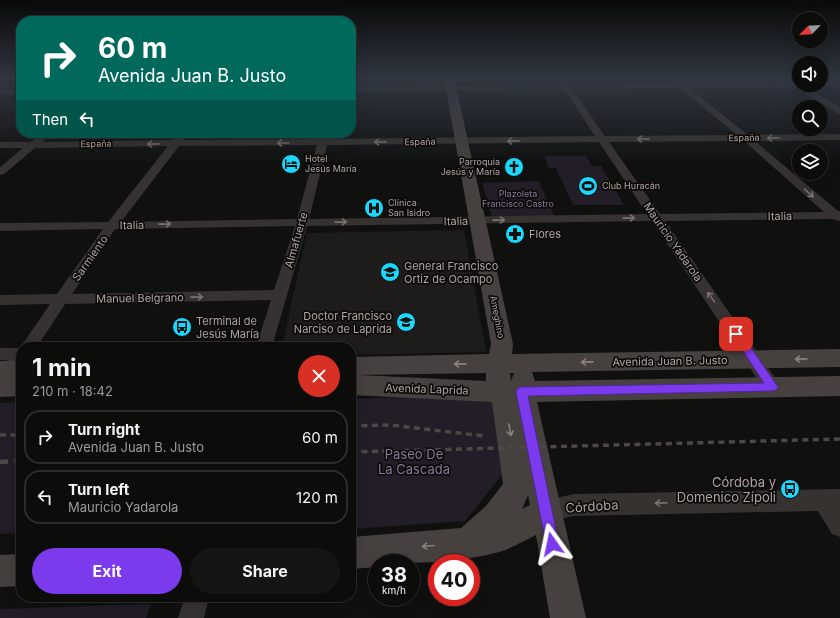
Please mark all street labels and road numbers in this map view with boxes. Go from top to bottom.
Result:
street label: España [728,132,760,143]
street label: España [404,136,436,147]
street label: España [80,138,112,149]
street label: Mauricio Yadarola [640,200,706,284]
street label: Italia [768,209,792,223]
street label: Almafuerte [281,211,311,269]
street label: Italia [444,214,468,228]
street label: Italia [120,218,144,232]
street label: Sarmiento [69,232,111,284]
street label: Manuel Belgrano [96,290,184,306]
street label: Ameghino [488,295,507,339]
street label: Avenida Juan B. Justo [612,353,728,369]
street label: Avenida Laprida [385,381,469,397]
street label: Córdoba [565,496,619,516]

